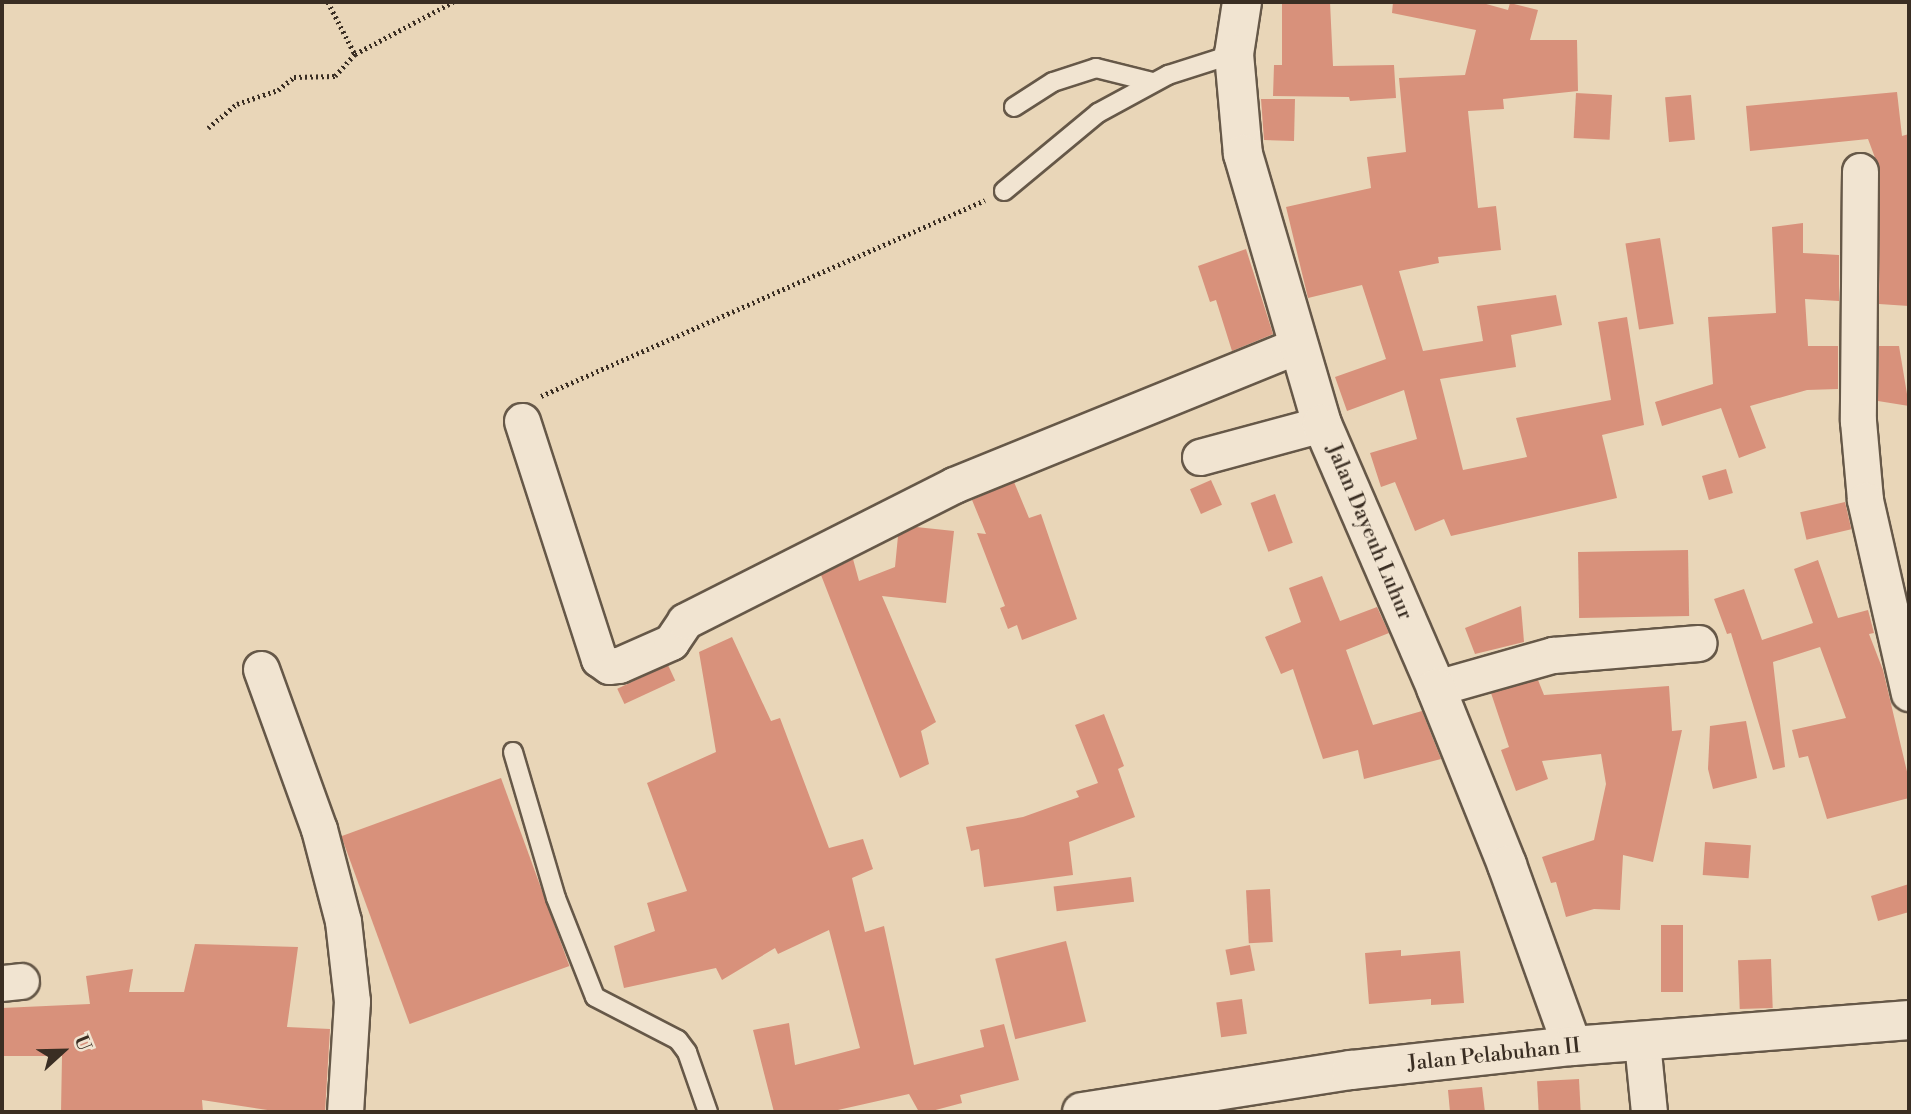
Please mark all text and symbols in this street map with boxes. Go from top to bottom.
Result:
street label: Jalan Dayeuh Luhur [1321,440,1417,624]
north arrow [28,1016,98,1086]
text: U [69,1032,96,1054]
street label: Jalan Pelabuhan II [1406,1033,1582,1077]

